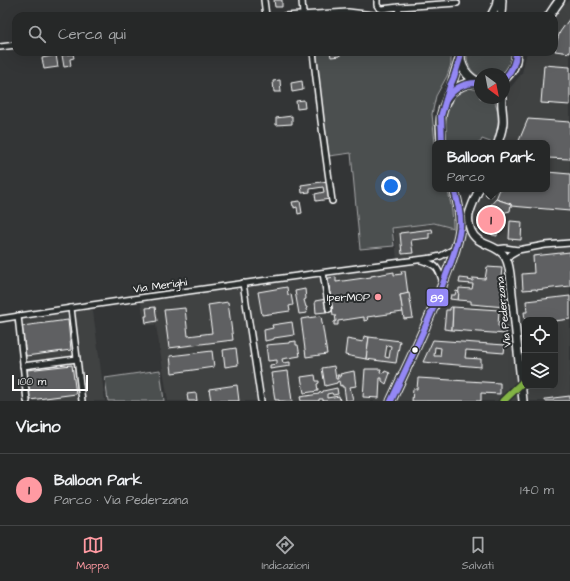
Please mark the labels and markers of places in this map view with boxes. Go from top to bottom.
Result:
pin: 1 [478,205,504,235]
place label: IperMOP [327,290,370,305]
marker: IperMOP [373,292,383,302]
unlabelled marker [410,345,420,355]

